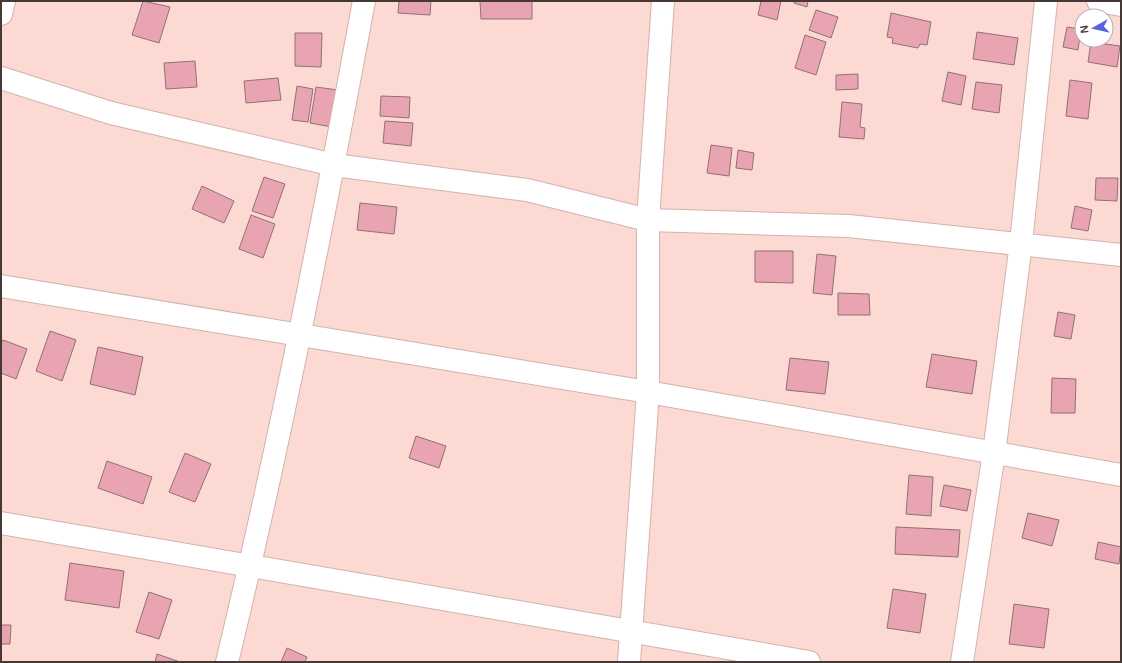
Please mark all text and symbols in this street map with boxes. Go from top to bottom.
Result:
north arrow [1074,8,1114,48]
text: N [1078,25,1091,34]

